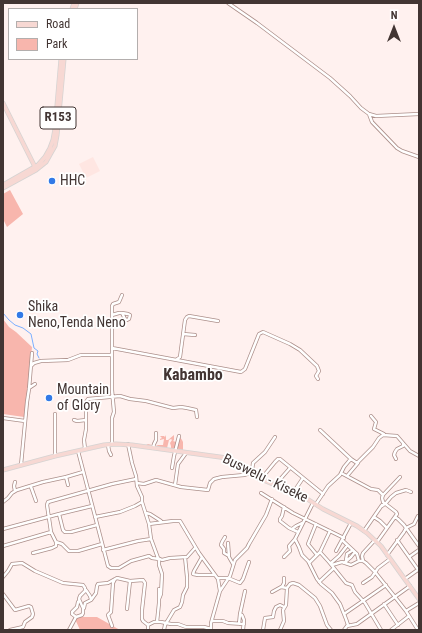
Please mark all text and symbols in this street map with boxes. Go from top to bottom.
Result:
legend [8,8,138,60]
north arrow [374,8,414,48]
text: N [391,9,397,22]
text: Road [46,17,70,31]
text: Park [46,37,67,51]
road number: R153 [40,107,76,129]
place label: HHC [60,173,85,189]
marker: HHC [47,176,57,186]
place label: Shika Neno,Tenda Neno [28,299,126,332]
marker: Shika Neno,Tenda Neno [15,310,25,320]
district label: Kabambo [163,366,223,386]
place label: Mountain of Glory [57,382,109,414]
marker: Mountain of Glory [44,393,54,403]
street label: Buswelu - Kiseke [220,451,310,507]

